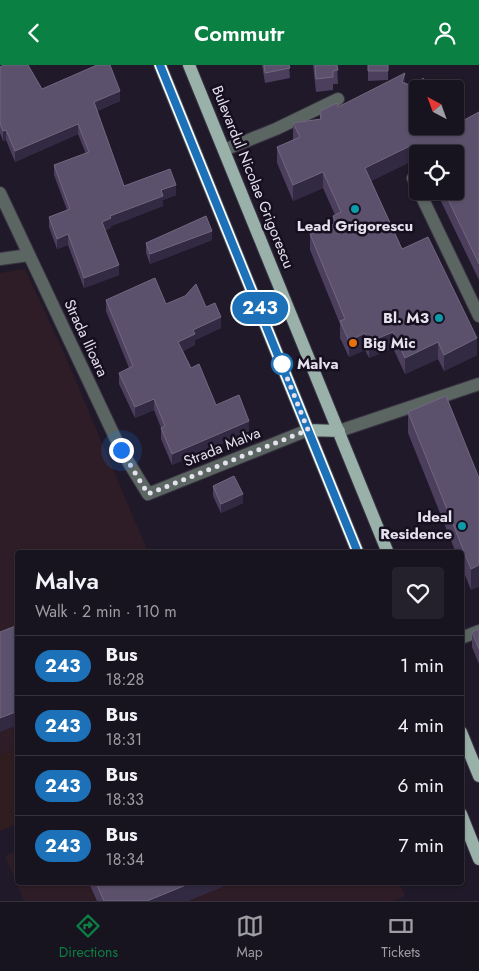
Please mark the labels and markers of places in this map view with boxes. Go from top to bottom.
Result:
marker: Lead Grigorescu [349,203,361,215]
place label: Lead Grigorescu [297,215,413,237]
place label: Bl. M3 [383,307,429,329]
marker: Bl. M3 [433,312,445,324]
place label: Big Mic [363,332,416,354]
marker: Big Mic [347,337,359,349]
marker: Malva [271,353,293,375]
place label: Malva [297,353,339,375]
place label: Ideal Residence [380,506,452,545]
marker: Ideal Residence [456,520,468,532]

